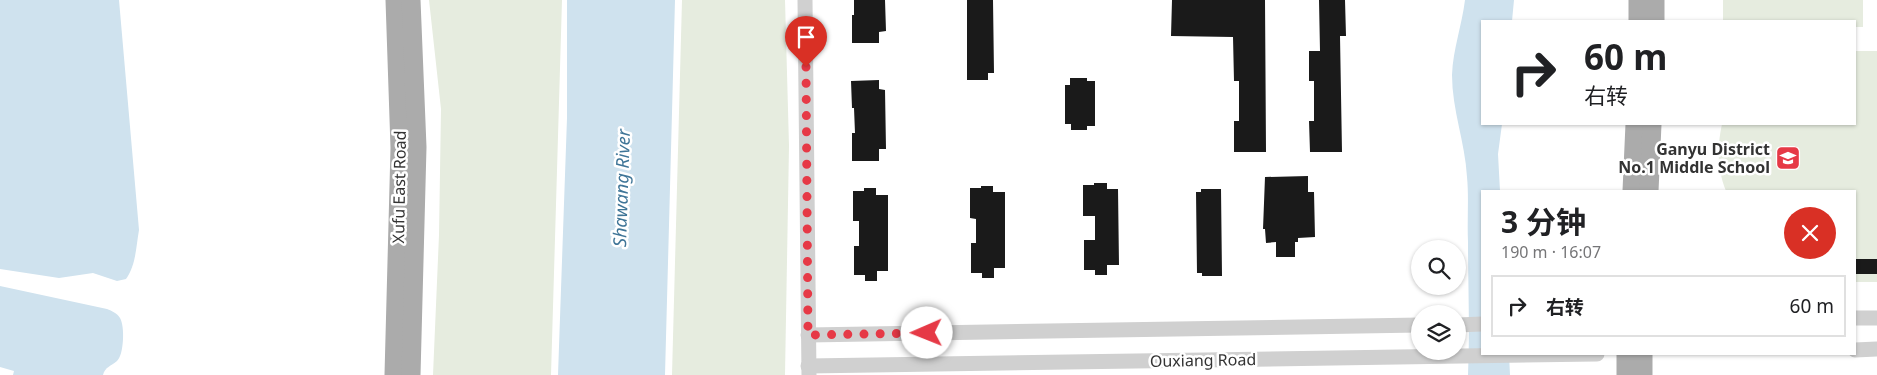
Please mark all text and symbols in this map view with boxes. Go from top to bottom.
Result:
pin [785,16,827,67]
icon: arrive [792,23,820,51]
text: 60 m [1584,33,1667,80]
icon: right [1501,40,1566,105]
text: 右转 [1584,80,1628,110]
water label: Shawang River [607,128,635,247]
street label: Xufu East Road [387,130,411,244]
place label: Ganyu District No.1 Middle School [1618,138,1770,178]
school or university icon: Ganyu District No.1 Middle School [1775,145,1801,171]
text: 3 分钟 [1501,201,1586,242]
button: close [1784,207,1836,259]
map controls [1411,240,1466,360]
button: search [1411,240,1466,295]
text: 190 m · 16:07 [1501,241,1601,263]
icon: right [1503,292,1531,320]
text: 60 m [1790,293,1834,319]
text: 右转 [1546,294,1584,320]
button: layers [1411,305,1466,360]
position arrow [900,306,952,358]
street label: Ouxiang Road [1150,348,1256,372]

